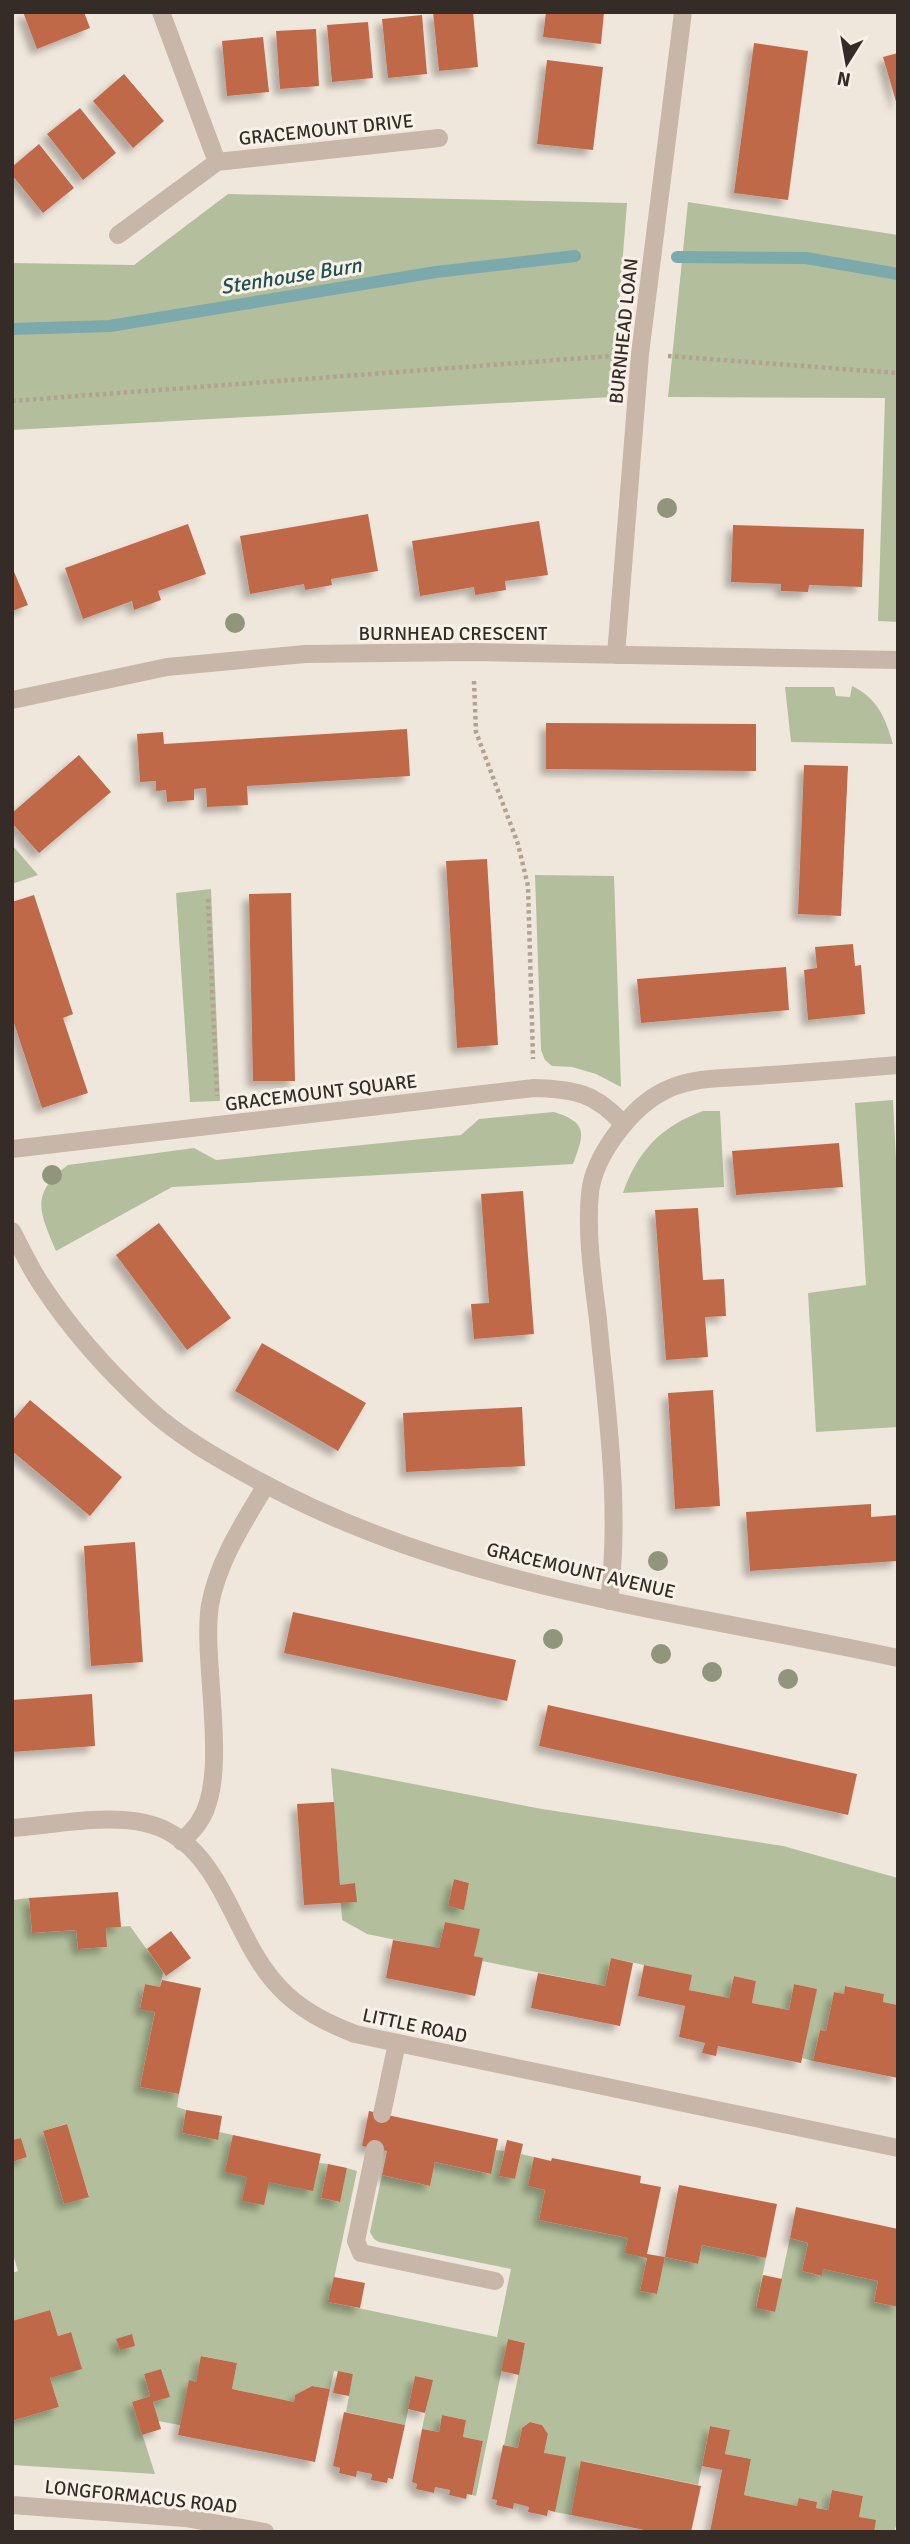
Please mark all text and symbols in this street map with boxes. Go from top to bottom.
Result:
north arrow [812,28,882,98]
text: N [835,66,853,92]
street label: GRACEMOUNT DRIVE [238,109,414,151]
water label: Stenhouse Burn [219,252,364,300]
street label: BURNHEAD LOAN [604,257,644,405]
street label: BURNHEAD CRESCENT [359,622,548,646]
street label: GRACEMOUNT SQUARE [224,1069,418,1117]
street label: GRACEMOUNT AVENUE [484,1538,677,1604]
street label: LITTLE ROAD [360,2003,469,2049]
street label: LONGFORMACUS ROAD [43,2475,238,2519]

